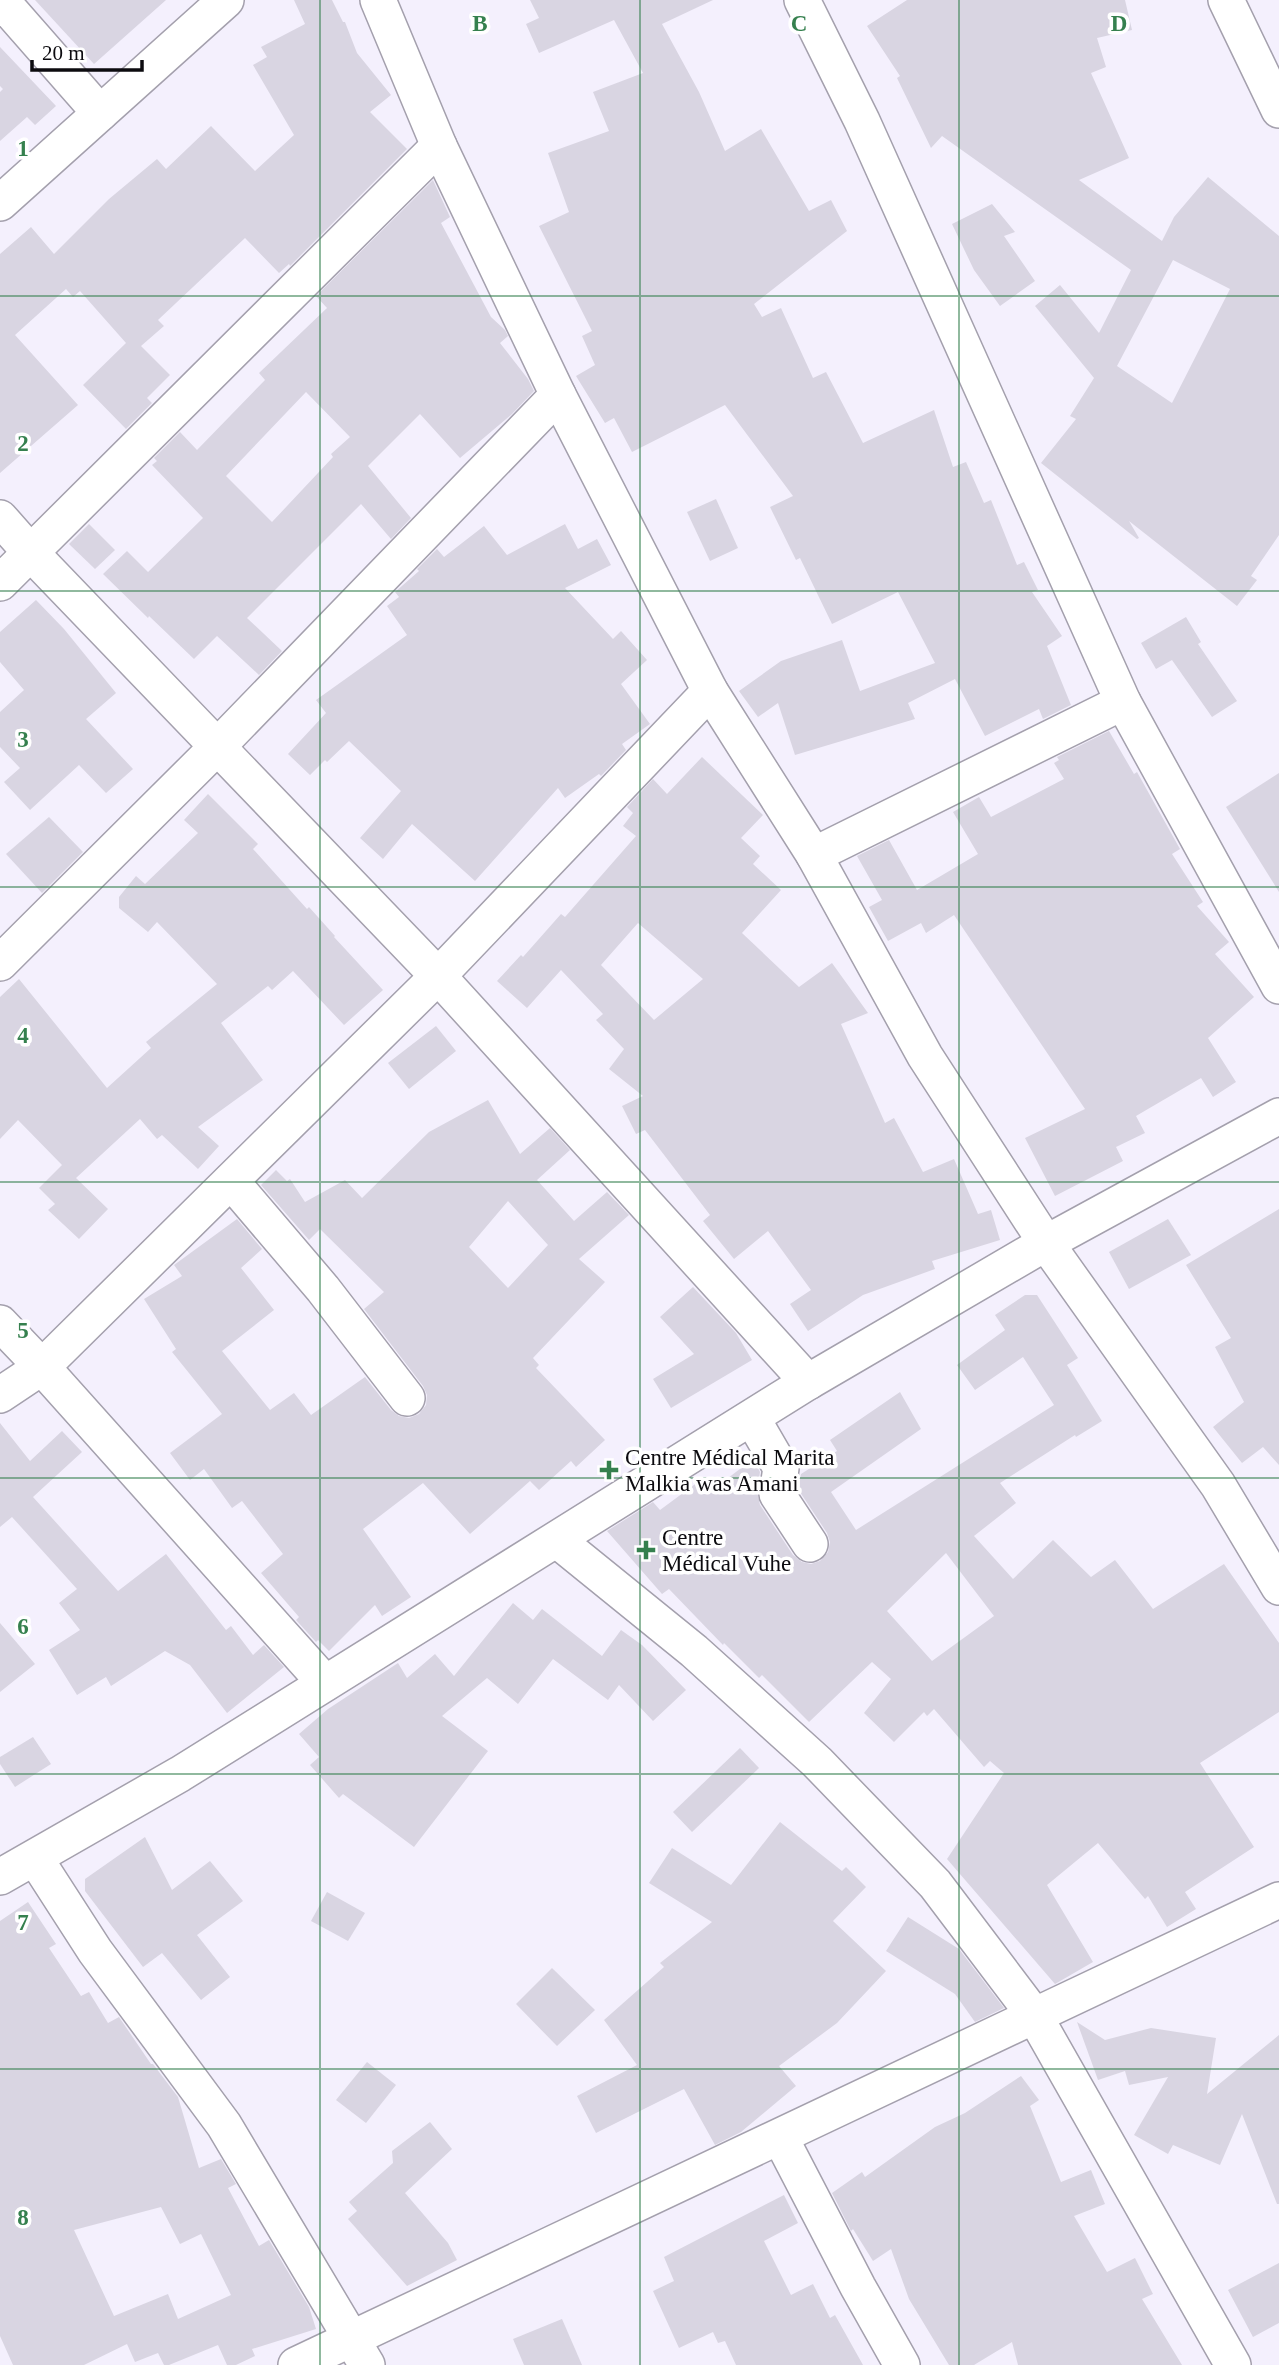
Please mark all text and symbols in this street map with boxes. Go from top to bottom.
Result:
text: B [472,11,488,36]
text: C [791,11,807,36]
text: D [1111,11,1127,36]
scale bar [32,28,142,72]
text: 20 m [42,41,85,65]
text: 1 [17,136,29,161]
text: 2 [17,431,29,456]
text: 3 [17,727,29,752]
text: 4 [17,1023,29,1048]
text: 5 [17,1318,29,1343]
place label: Centre Médical Marita Malkia was Amani [625,1445,834,1496]
marker: Centre Médical Marita Malkia was Amani [599,1460,619,1480]
place label: Centre Médical Vuhe [662,1525,791,1576]
marker: Centre Médical Vuhe [636,1540,656,1560]
text: 6 [17,1614,29,1639]
text: 7 [17,1910,29,1935]
text: 8 [17,2205,29,2230]

